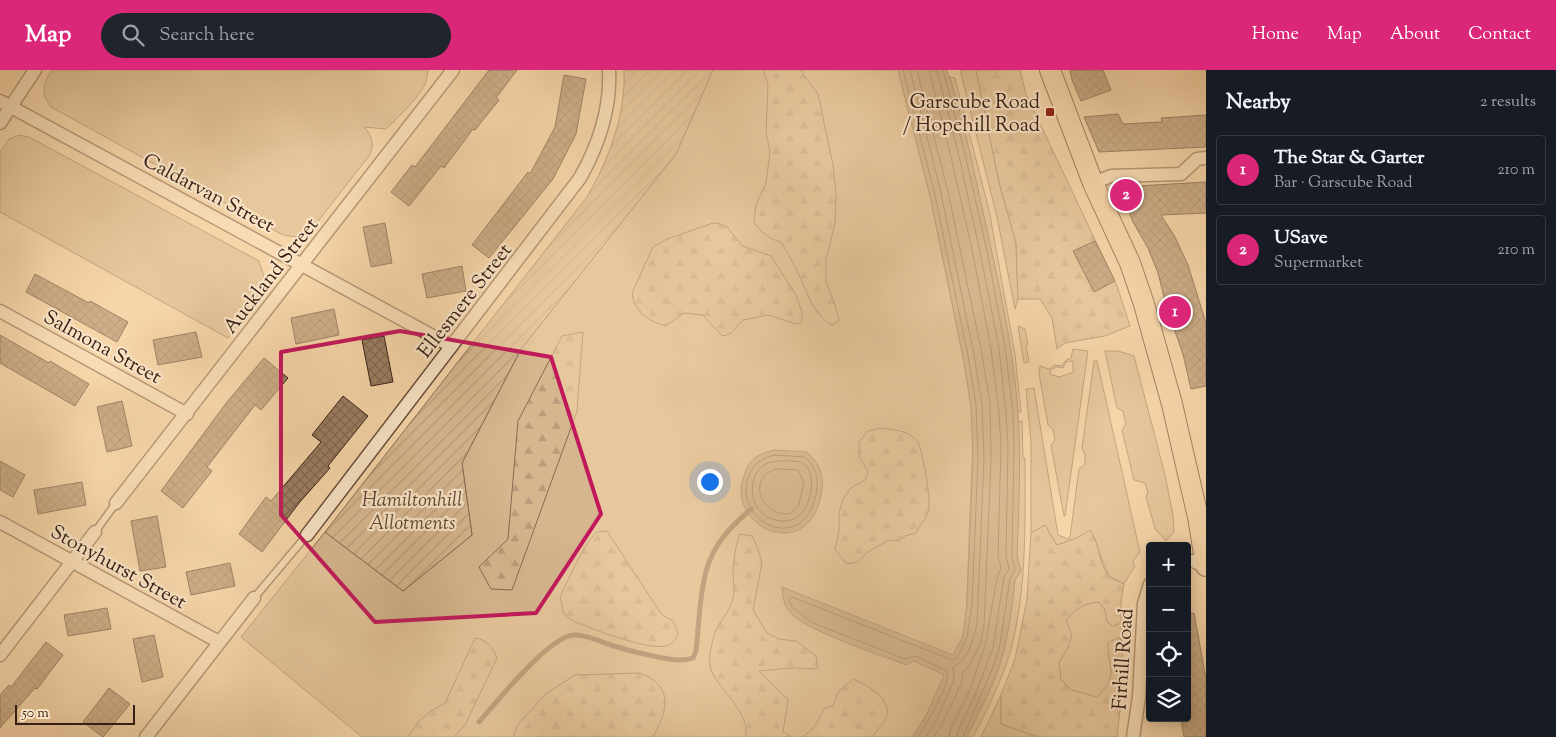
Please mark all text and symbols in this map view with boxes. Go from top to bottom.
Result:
search box [101,13,451,58]
text: Map [25,18,71,52]
icon: search [119,21,147,49]
text: Search here [159,22,255,49]
text: Home [1252,22,1299,48]
text: Map [1327,22,1362,48]
text: About [1390,22,1440,48]
text: Contact [1468,22,1531,48]
text: Nearby [1226,88,1291,118]
place label: Garscube Road / Hopehill Road [903,89,1040,141]
text: 2 results [1480,91,1536,114]
marker: Garscube Road / Hopehill Road [1044,106,1056,118]
text: The Star & Garter [1274,145,1424,172]
street label: Caldarvan Street [137,147,279,241]
text: 1 [1240,159,1246,182]
text: 210 m [1497,159,1535,182]
text: Bar · Garscube Road [1274,172,1412,195]
pin: 2 [1110,176,1142,214]
street label: Auckland Street [217,212,327,341]
text: USave [1274,225,1328,252]
street label: Ellesmere Street [412,238,520,365]
text: 2 [1239,239,1247,262]
text: 210 m [1497,239,1535,262]
text: Supermarket [1274,252,1363,275]
pin: 1 [1159,293,1191,331]
street label: Salmona Street [37,304,166,393]
your location [697,469,723,495]
park label: Hamiltonhill Allotments [362,487,462,539]
street label: Stonyhurst Street [44,519,191,618]
map controls [1146,542,1191,722]
button: + [1146,542,1191,587]
button: − [1146,587,1191,632]
street label: Firhill Road [1106,608,1143,711]
button: locate [1146,632,1191,677]
button: layers [1146,677,1191,722]
scale bar [15,702,135,725]
text: 50 m [22,704,49,724]

